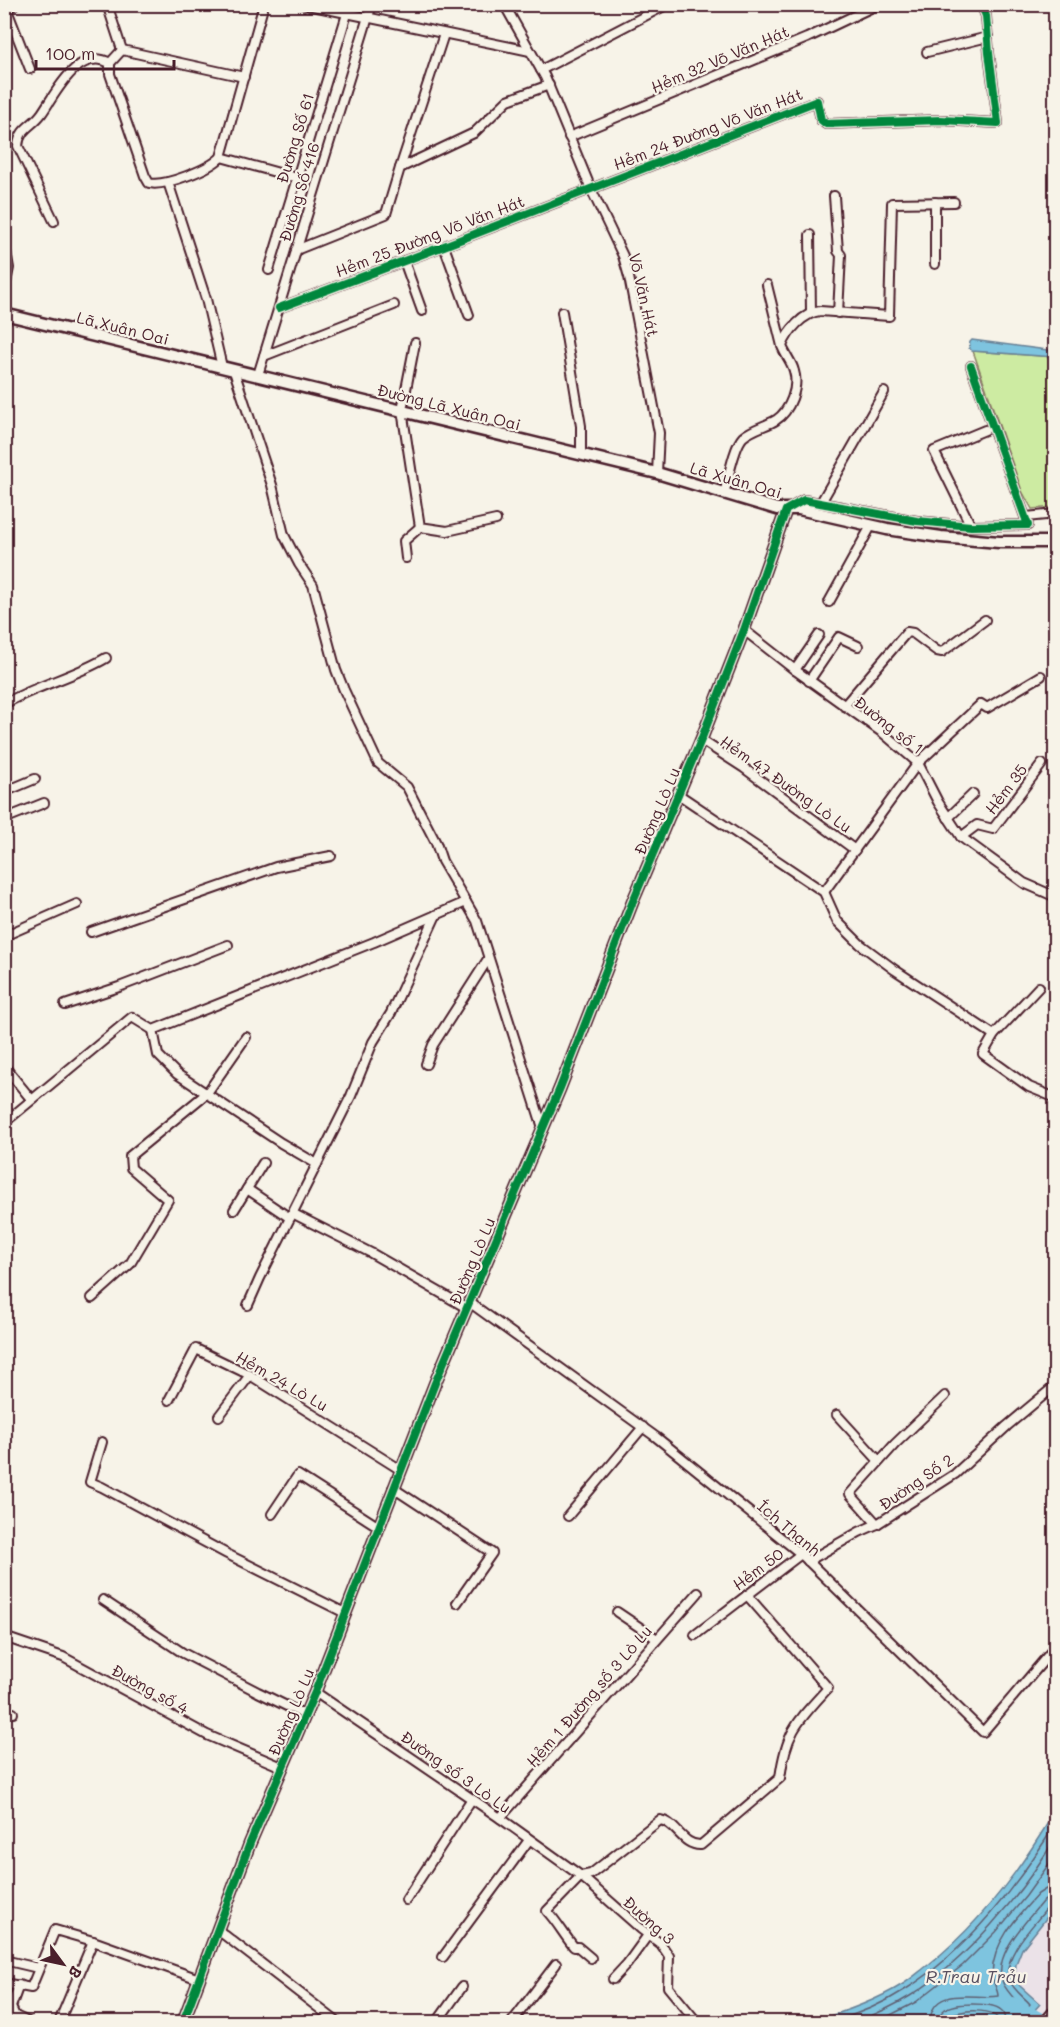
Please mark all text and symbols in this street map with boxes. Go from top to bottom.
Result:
street label: Hẻm 32 Võ Văn Hát [648,20,792,97]
scale bar [36,33,174,71]
text: 100 m [45,41,95,65]
street label: Hẻm 24 Đường Võ Văn Hát [610,83,805,174]
street label: Đường Số 61 [271,90,318,186]
street label: Đường Số 416 [273,140,324,244]
street label: Hẻm 25 Đường Võ Văn Hát [332,190,527,281]
street label: Võ Văn Hát [625,251,664,339]
street label: Lã Xuân Oai [75,306,171,349]
street label: Đường Lã Xuân Oai [375,378,523,435]
street label: Lã Xuân Oai [688,456,784,503]
street label: Đường số 1 [850,691,928,758]
street label: Hẻm 47 Đường Lò Lu [716,730,856,837]
street label: Hẻm 35 [980,759,1031,818]
street label: Đường Lò Lu [629,764,684,858]
street label: Đường Lò Lu [444,1214,499,1308]
street label: Hẻm 24 Lò Lu [232,1346,332,1415]
street label: Đường Số 2 [874,1449,957,1514]
street label: Ích Thạnh [753,1495,825,1560]
street label: Hẻm 50 [728,1543,787,1595]
street label: Hẻm 1 Đường số 3 Lò Lu [521,1620,656,1771]
street label: Đường số 4 [108,1659,193,1719]
street label: Đường Lò Lu [263,1665,318,1759]
street label: Đường số 3 Lò Lu [397,1726,516,1818]
street label: Đường 3 [619,1891,680,1948]
north arrow [33,1934,93,1994]
text: B [64,1962,88,1983]
water label: R.Trau Trảu [925,1964,1027,1988]

